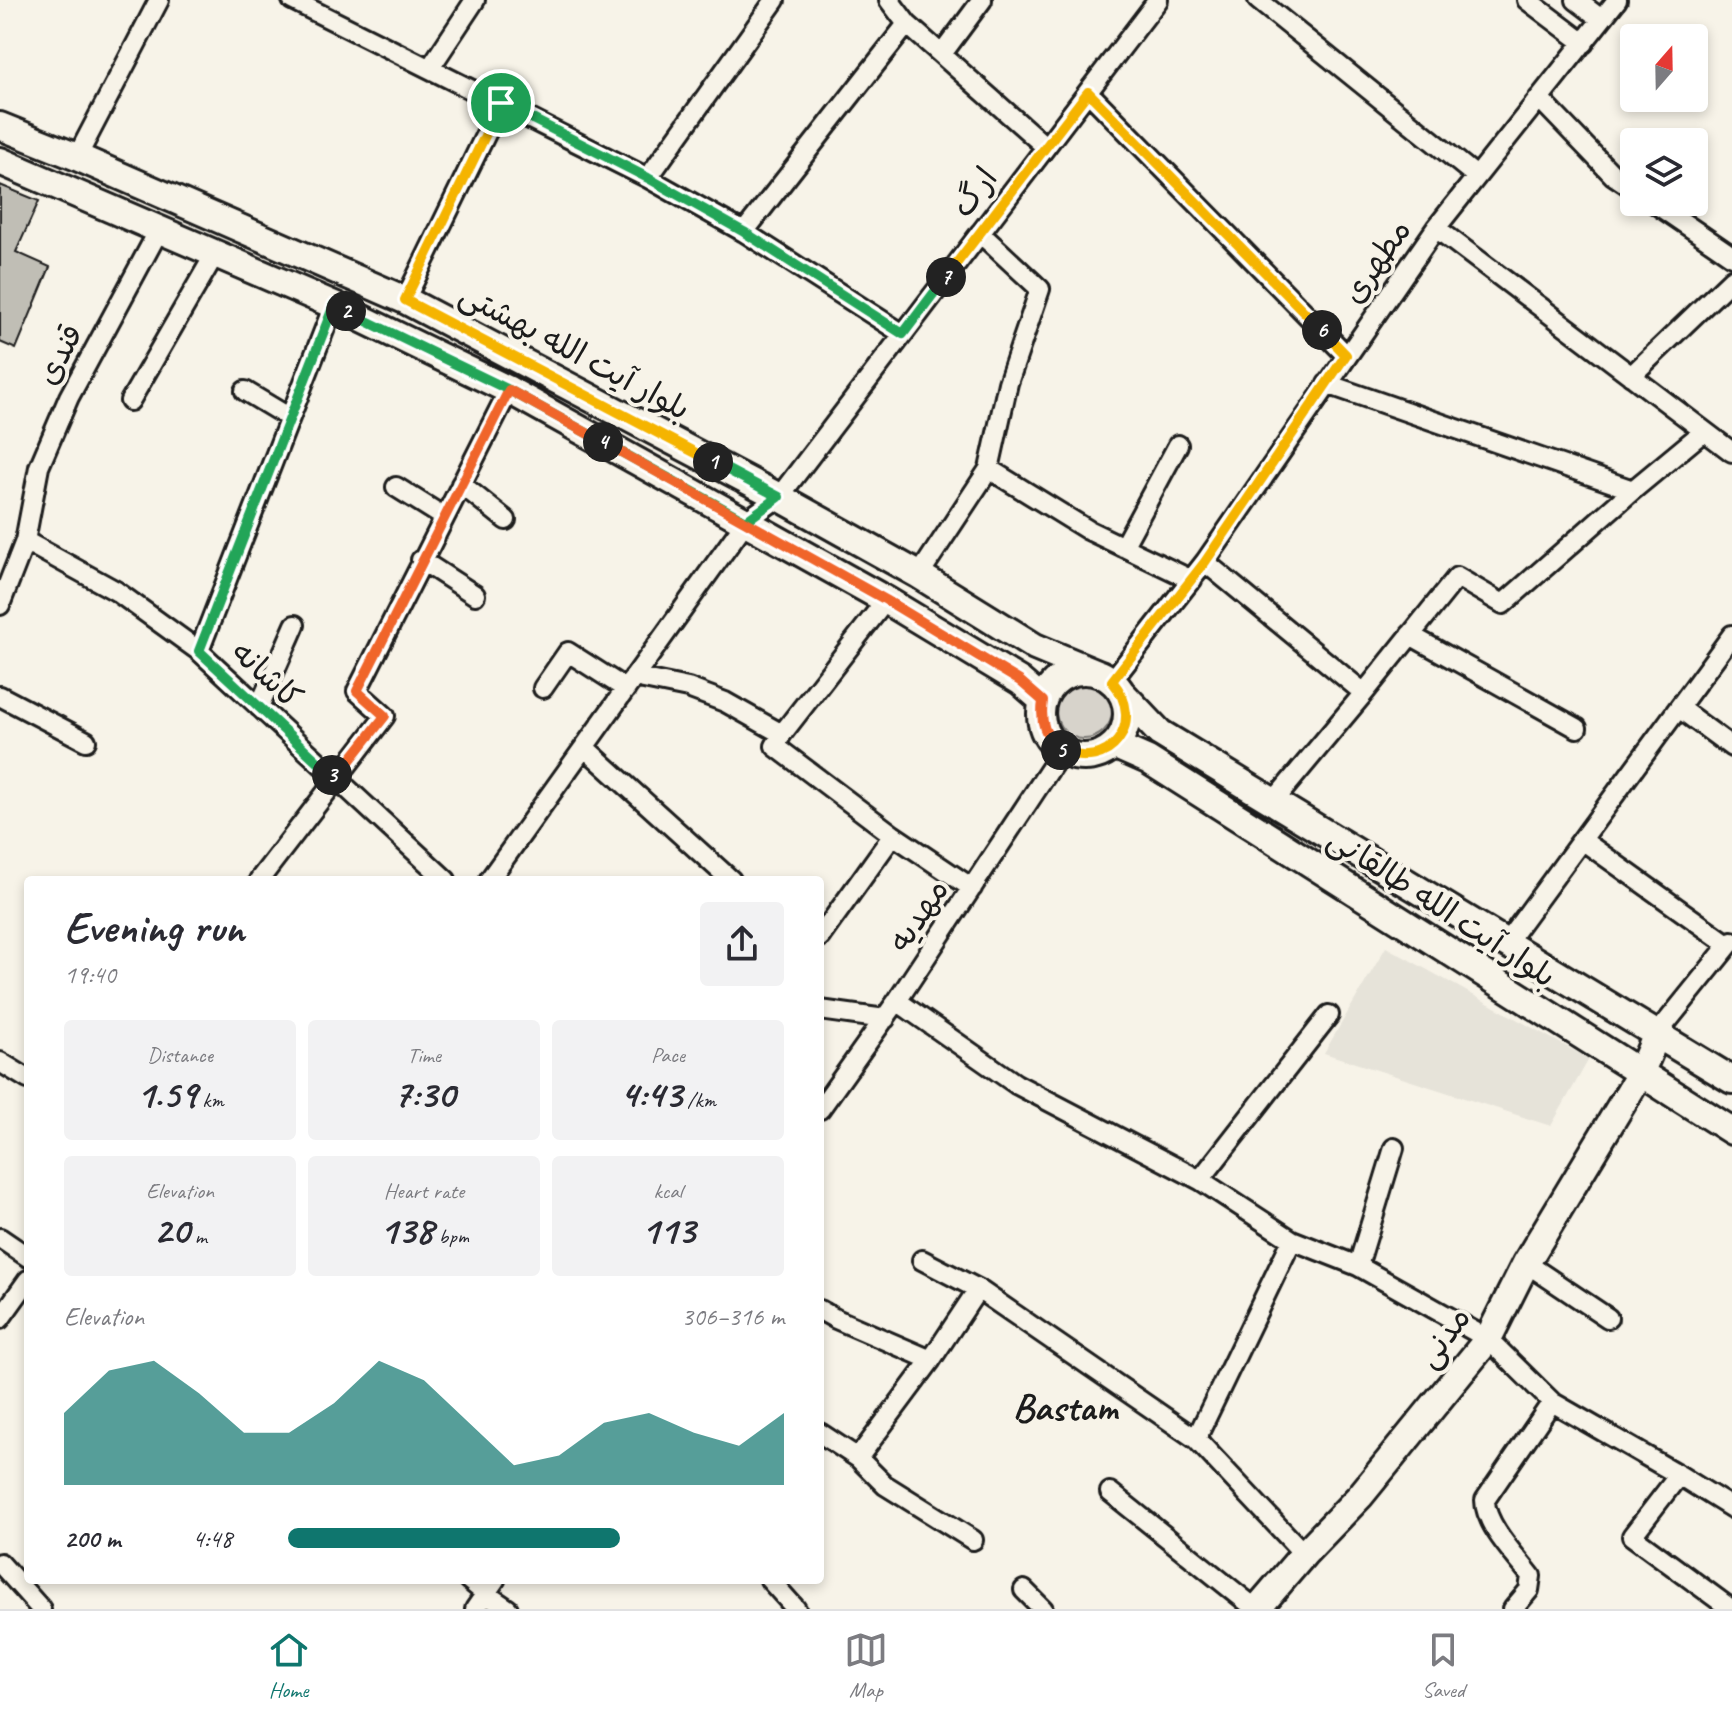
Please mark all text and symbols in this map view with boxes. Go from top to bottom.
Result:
north arrow [1620,24,1708,112]
map controls [1620,24,1708,216]
pin [467,69,535,137]
icon: arrive [479,81,523,125]
button: layers [1620,128,1708,216]
street label: ارگ [942,159,1006,225]
street label: مطهری [1333,211,1420,312]
pin: 7 [926,257,966,297]
text: 7 [941,263,951,291]
street label: بلوار آیت الله بهشتی [452,273,697,429]
pin: 2 [326,291,366,331]
text: 2 [341,297,351,325]
pin: 6 [1302,310,1342,350]
text: 6 [1317,316,1327,344]
street label: قندی [26,317,92,392]
pin: 4 [583,422,623,462]
text: 4 [598,428,608,456]
pin: 1 [693,442,733,482]
text: 1 [708,448,718,476]
street label: کاشانه [222,631,311,718]
pin: 5 [1041,730,1081,770]
text: 5 [1056,736,1066,764]
pin: 3 [312,755,352,795]
text: 3 [327,761,337,789]
street label: بلوار آیت الله طالقانی [1320,818,1564,997]
street label: مهدیه [879,871,958,960]
text: Evening run [64,900,244,955]
button: share [700,902,784,986]
text: 19:40 [64,958,116,991]
text: Distance [147,1041,213,1069]
text: Time [407,1041,441,1069]
text: Pace [651,1041,685,1069]
text: 1.59 [136,1069,197,1119]
text: 7:30 [393,1069,455,1119]
text: 4:43 [620,1069,682,1119]
text: km [197,1086,224,1114]
text: /km [682,1086,716,1114]
text: Elevation [146,1177,214,1205]
text: Heart rate [384,1177,464,1205]
text: kcal [653,1177,683,1205]
text: 20 [153,1205,189,1255]
text: 138 [379,1205,433,1255]
text: 113 [641,1205,695,1255]
text: m [189,1222,207,1250]
text: bpm [433,1222,469,1250]
street label: مدنی [1407,1298,1480,1376]
text: Elevation [64,1300,144,1333]
text: 306–316 m [681,1300,784,1333]
district label: Bastam [1012,1382,1120,1432]
text: 200 m [64,1522,120,1555]
text: 4:48 [192,1522,232,1555]
tab: Home [267,1628,311,1704]
tab: Map [844,1628,888,1704]
tab: Saved [1421,1628,1465,1704]

